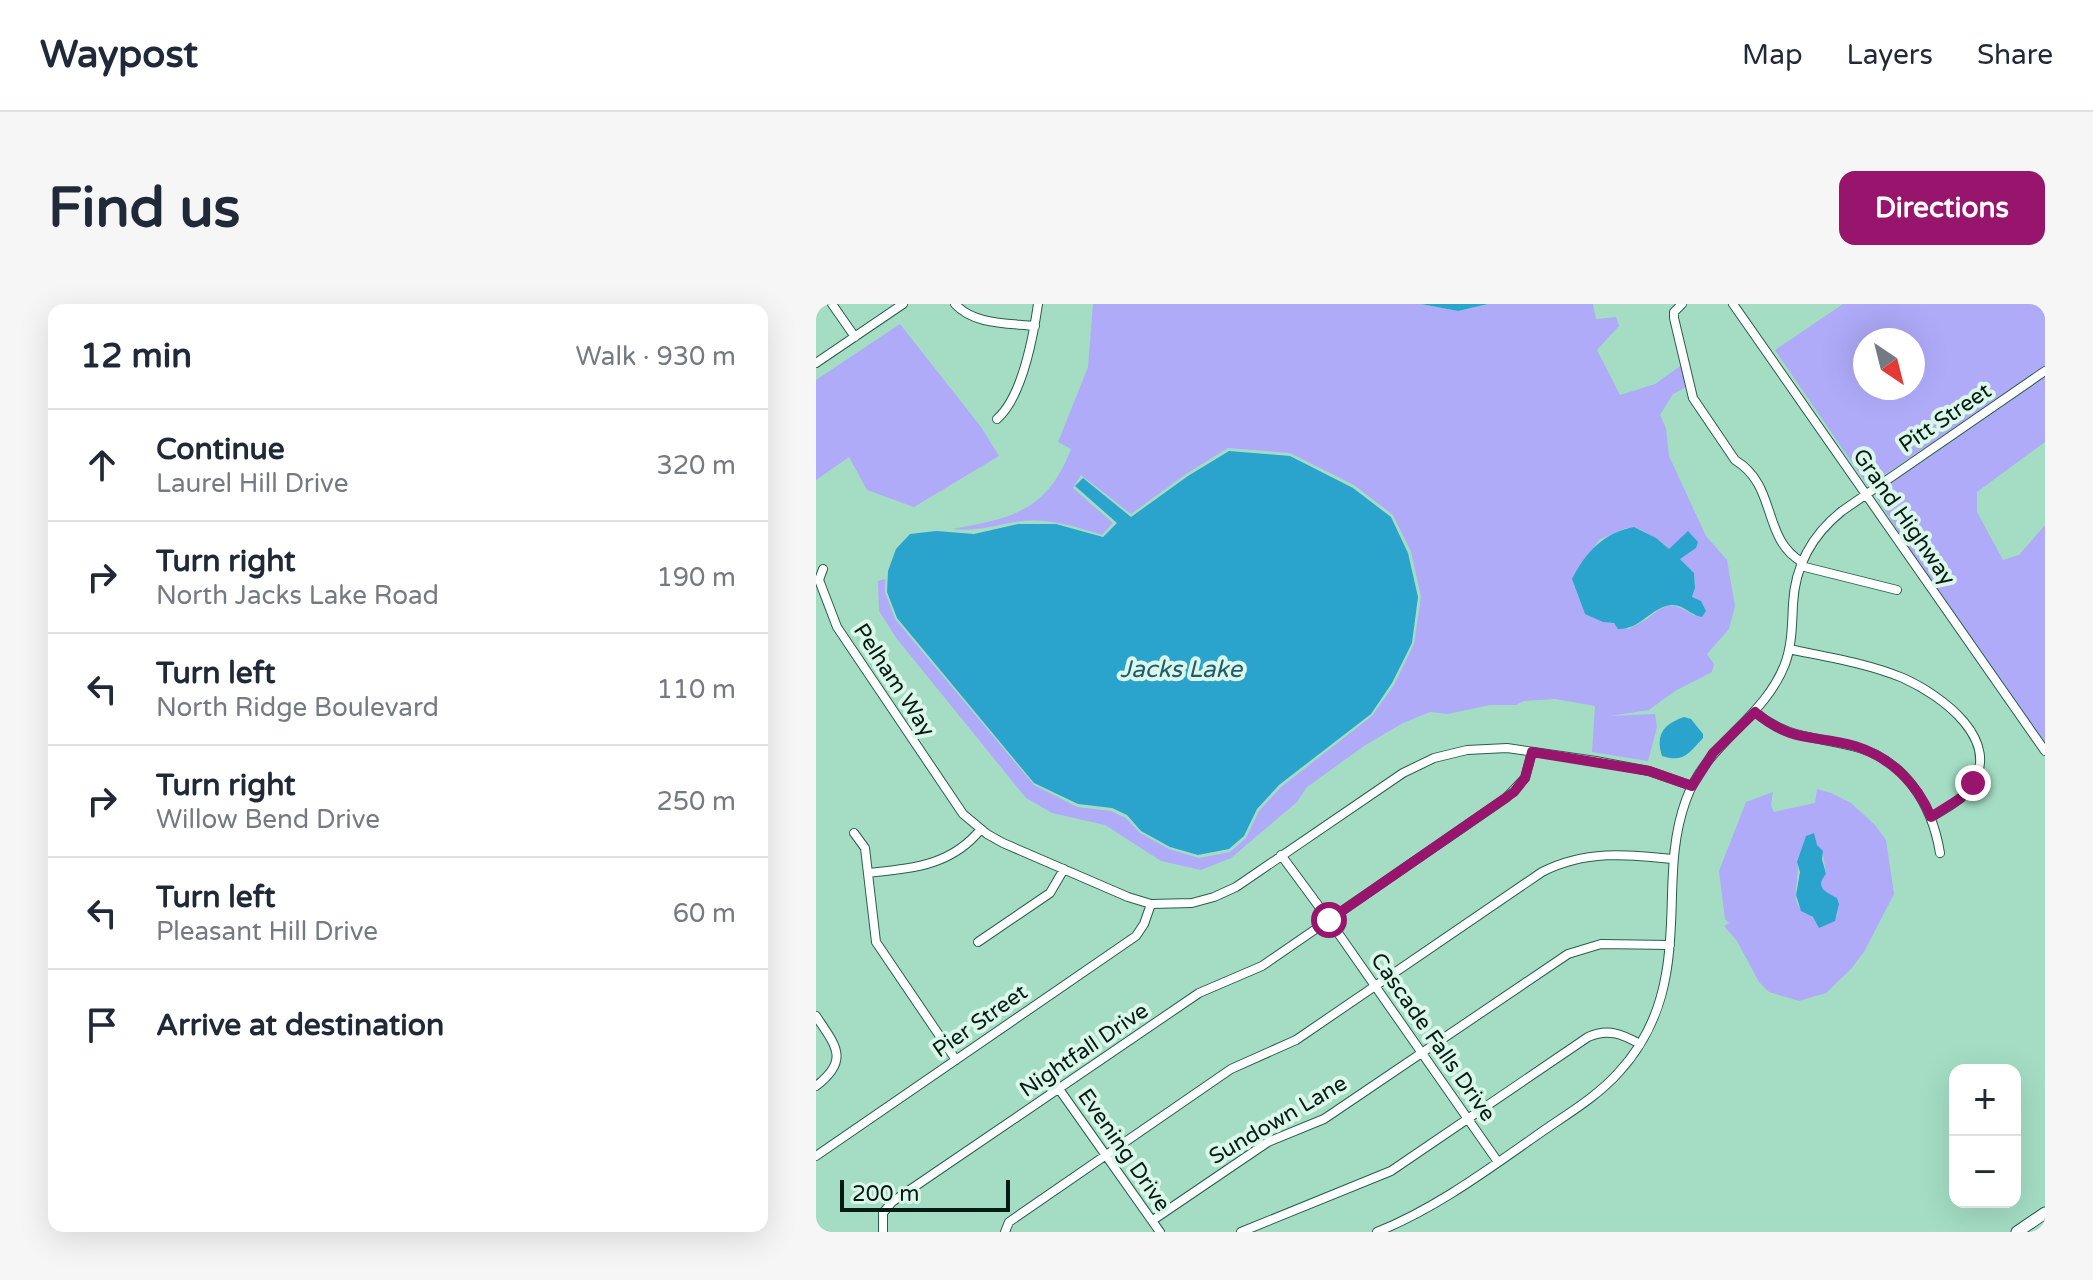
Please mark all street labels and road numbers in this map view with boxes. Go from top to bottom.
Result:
street label: Pitt Street [1894,378,1996,458]
street label: Grand Highway [1847,444,1961,590]
street label: Pelham Way [848,619,940,742]
street label: Cascade Falls Drive [1365,948,1501,1126]
street label: Pier Street [928,979,1032,1063]
street label: Nightfall Drive [1015,997,1153,1103]
street label: Sundown Lane [1205,1070,1351,1170]
street label: Evening Drive [1072,1084,1176,1216]

